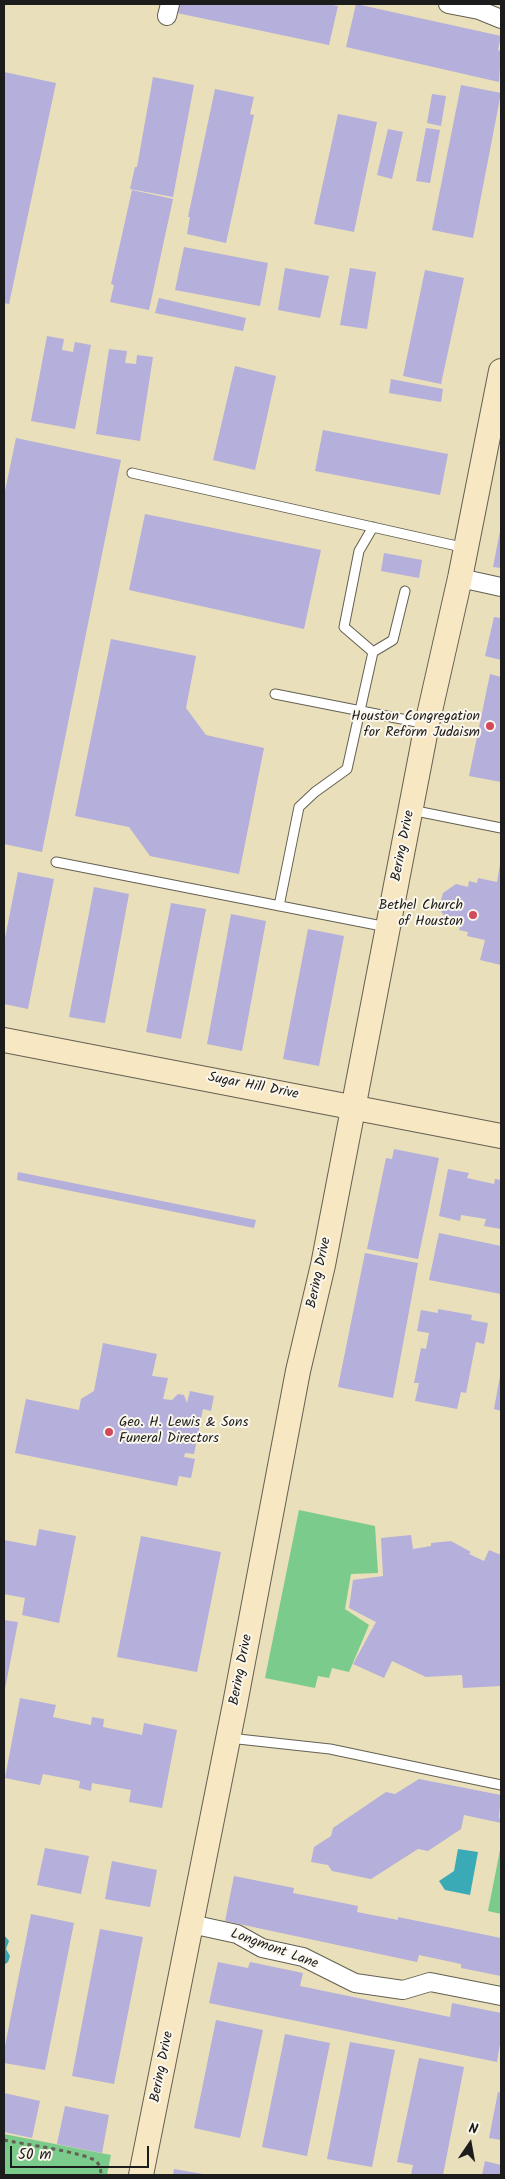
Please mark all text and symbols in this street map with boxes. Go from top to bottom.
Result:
place label: Houston Congregation for Reform Judaism [351,710,480,742]
marker: Houston Congregation for Reform Judaism [484,720,496,732]
street label: Bering Drive [389,809,419,883]
place label: Bethel Church of Houston [379,899,463,932]
marker: Bethel Church of Houston [467,909,479,921]
street label: Sugar Hill Drive [206,1070,300,1104]
street label: Bering Drive [304,1236,336,1310]
place label: Geo. H. Lewis & Sons Funeral Directors [119,1416,248,1448]
marker: Geo. H. Lewis & Sons Funeral Directors [103,1426,115,1438]
street label: Bering Drive [227,1633,257,1707]
street label: Longmont Lane [228,1926,320,1974]
street label: Bering Drive [148,2030,178,2104]
text: N [467,2118,480,2141]
north arrow [445,2119,495,2169]
scale bar [12,2136,151,2168]
text: 50 m [18,2143,52,2167]

